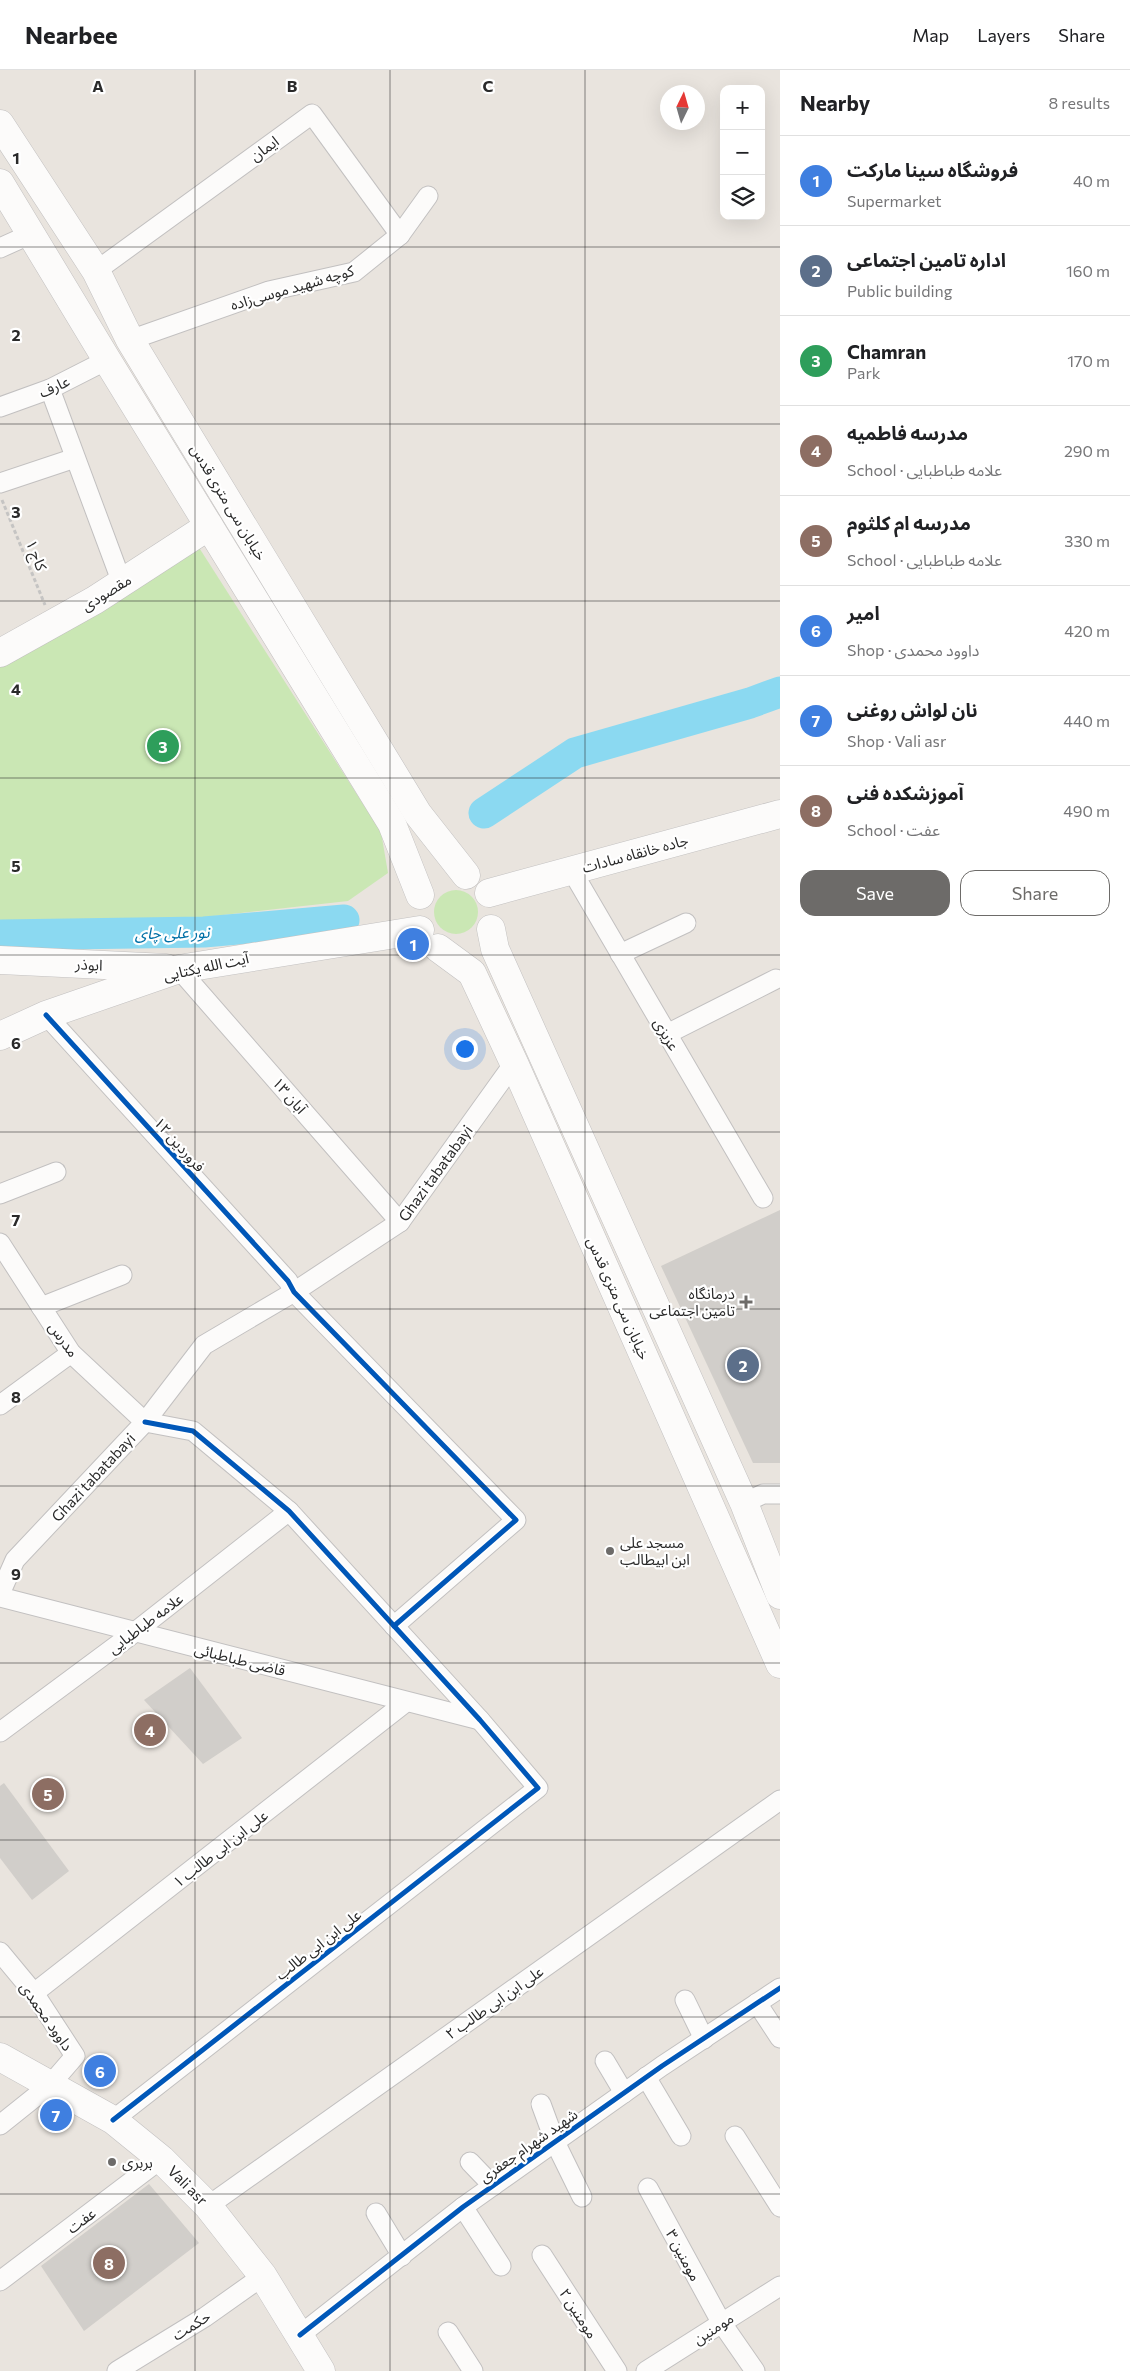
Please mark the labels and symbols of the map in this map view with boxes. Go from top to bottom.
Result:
text: A [92,76,104,95]
text: B [287,76,298,95]
text: C [483,76,494,95]
north arrow [660,85,705,130]
street label: ایمان [246,131,283,165]
text: 1 [12,148,20,167]
street label: کوچه شهید موسی‌زاده [228,261,357,315]
text: 2 [11,325,21,344]
street label: عارف [36,371,73,402]
street label: خیابان سی متری قدس [186,441,271,564]
text: 3 [11,502,21,521]
street label: کاج ۱ [19,537,52,575]
street label: مقصودی [78,570,135,615]
text: 4 [11,679,21,698]
pin: 3 [147,727,179,765]
street label: جاده خانقاه سادات [580,830,690,876]
text: 5 [11,856,21,875]
water label: نور علی چای [134,922,211,944]
pin: 1 [397,925,429,963]
street label: آیت الله یکتایی [162,948,251,985]
street label: ابوذر [74,954,103,975]
street label: عزیزی [650,1014,684,1054]
text: 6 [11,1033,21,1052]
your location [452,1036,478,1062]
street label: ۱۳ آبان [269,1073,311,1118]
street label: ۱۲ فروردین [150,1113,209,1176]
street label: Ghazi tabatabayi [394,1121,476,1225]
text: 7 [12,1210,21,1229]
street label: خیابان سی متری قدس [583,1234,654,1363]
place label: درمانگاه تامین اجتماعی [649,1284,735,1320]
marker: درمانگاه تامین اجتماعی [739,1295,753,1309]
street label: مدرس [44,1318,83,1361]
pin: 2 [727,1346,759,1384]
text: 8 [11,1387,21,1406]
street label: Ghazi tabatabayi [47,1429,139,1525]
place label: مسجد علی ابن ابیطالب [620,1533,690,1569]
marker: مسجد علی ابن ابیطالب [604,1545,616,1557]
text: 9 [11,1564,21,1583]
street label: علامه طباطبایی [104,1589,187,1658]
street label: قاضی طباطبائی [192,1639,288,1680]
pin: 4 [134,1711,166,1749]
pin: 5 [32,1775,64,1813]
street label: علی ابن ابی طالب ۱ [169,1805,272,1891]
street label: علی ابن ابی طالب [272,1905,365,1984]
street label: علی ابن ابی طالب ۲ [442,1961,547,2043]
street label: داوود محمدی [16,1978,77,2054]
pin: 6 [84,2052,116,2090]
pin: 7 [40,2096,72,2134]
street label: شهید شهرام جعفری [475,2104,583,2188]
place label: بربری [122,2153,153,2172]
marker: بربری [106,2156,118,2168]
street label: Vali asr [164,2161,212,2209]
street label: عفت [63,2203,99,2237]
street label: مومنین ۳ [662,2226,705,2284]
pin: 8 [93,2244,125,2282]
street label: مومنین ۲ [555,2285,602,2342]
street label: حکمت [169,2306,214,2344]
street label: مومنین [689,2308,737,2349]

